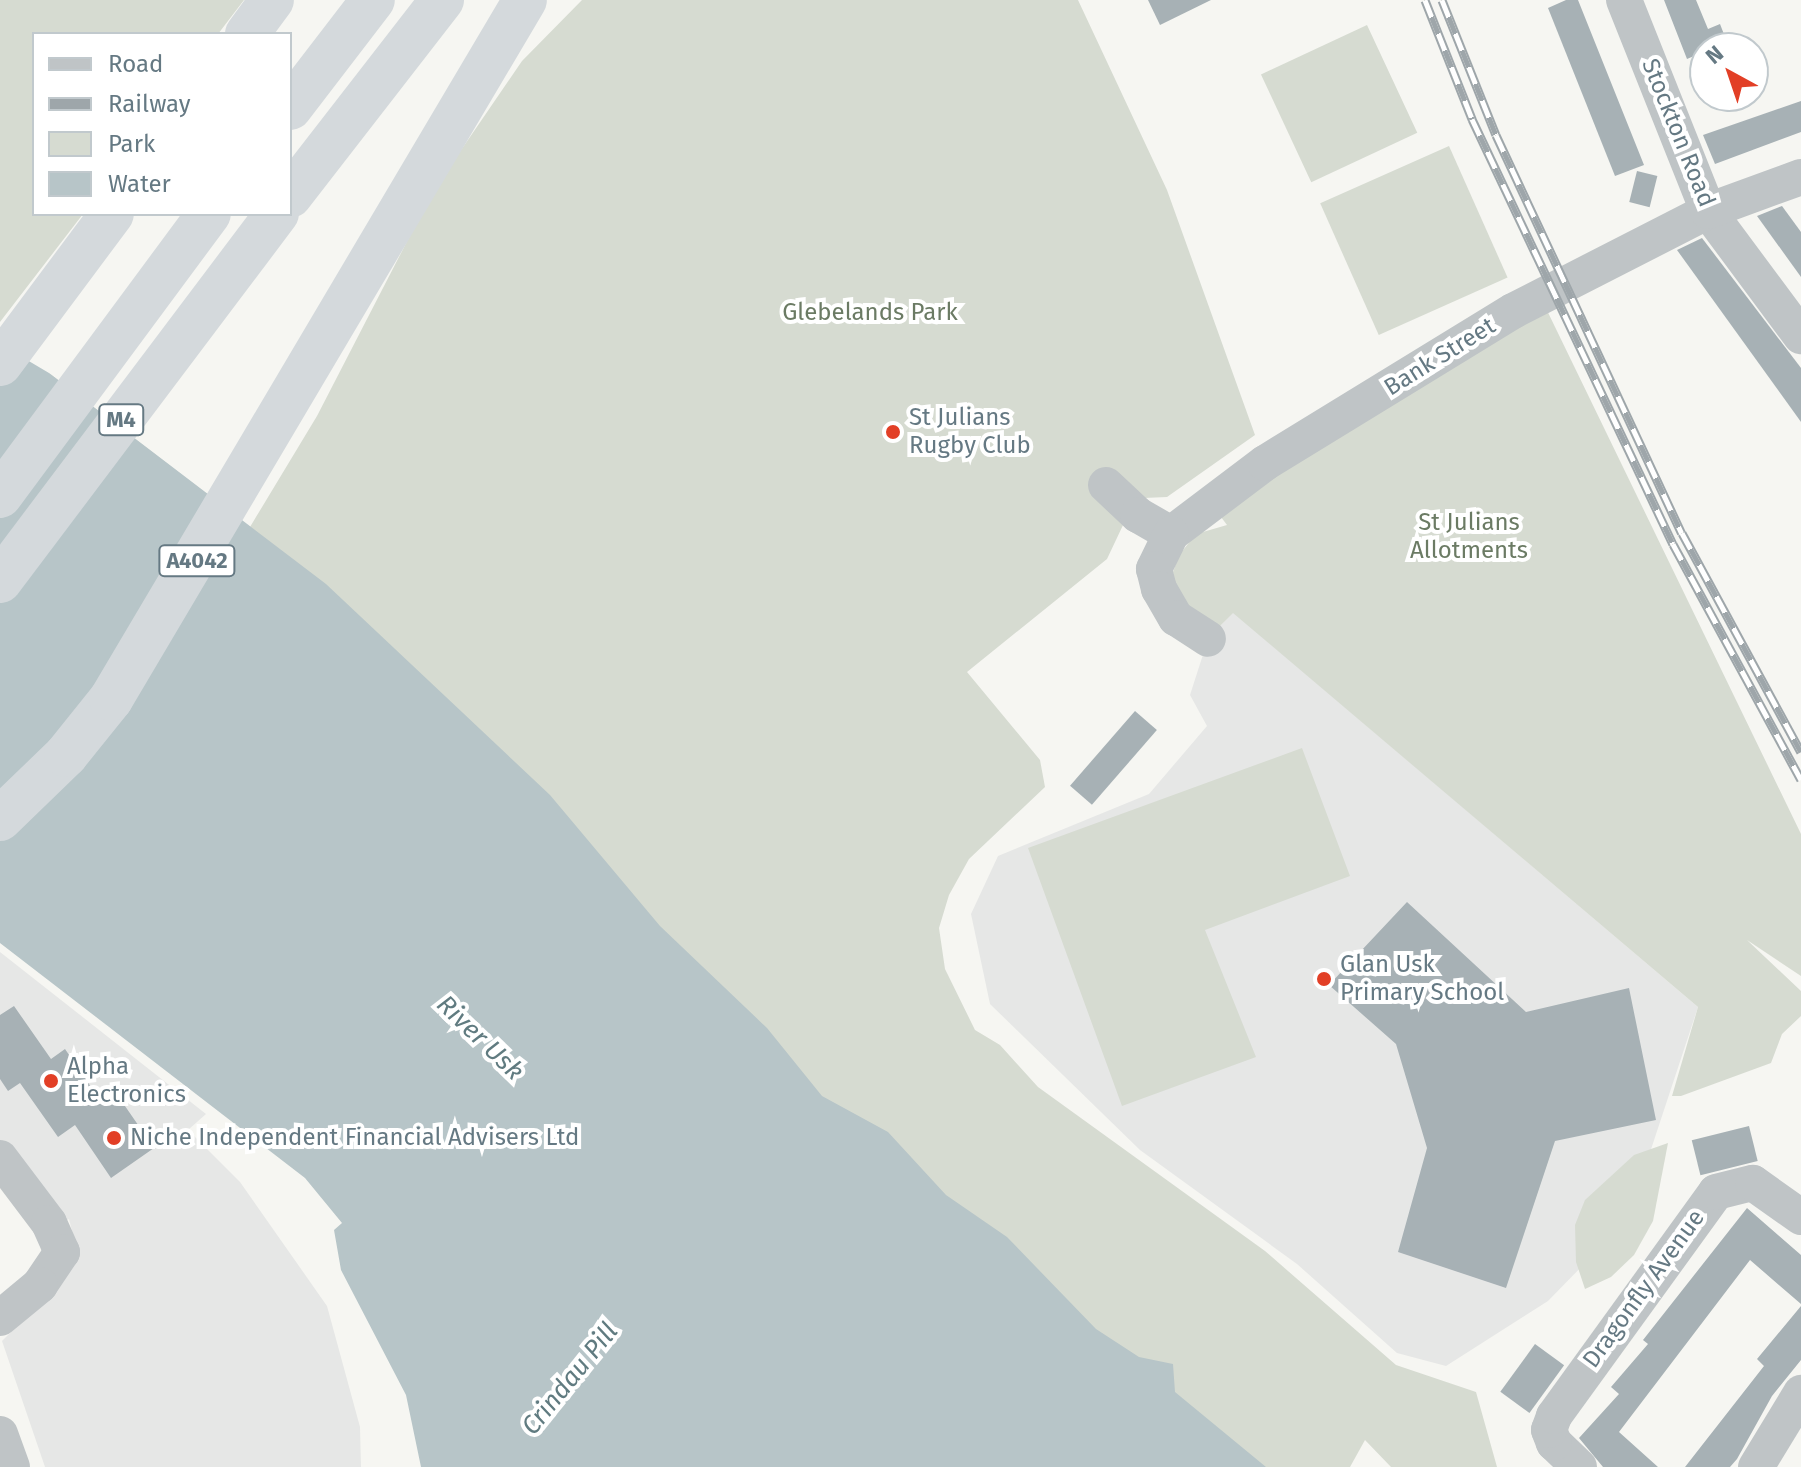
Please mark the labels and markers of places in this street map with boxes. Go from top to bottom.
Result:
place label: St Julians Rugby Club [909,404,1031,460]
marker: St Julians Rugby Club [884,423,902,441]
place label: Glan Usk Primary School [1340,951,1504,1007]
marker: Glan Usk Primary School [1315,970,1333,988]
place label: Alpha Electronics [67,1053,186,1109]
marker: Alpha Electronics [42,1072,60,1090]
place label: Niche Independent Financial Advisers Ltd [130,1124,579,1152]
marker: Niche Independent Financial Advisers Ltd [105,1129,123,1147]

